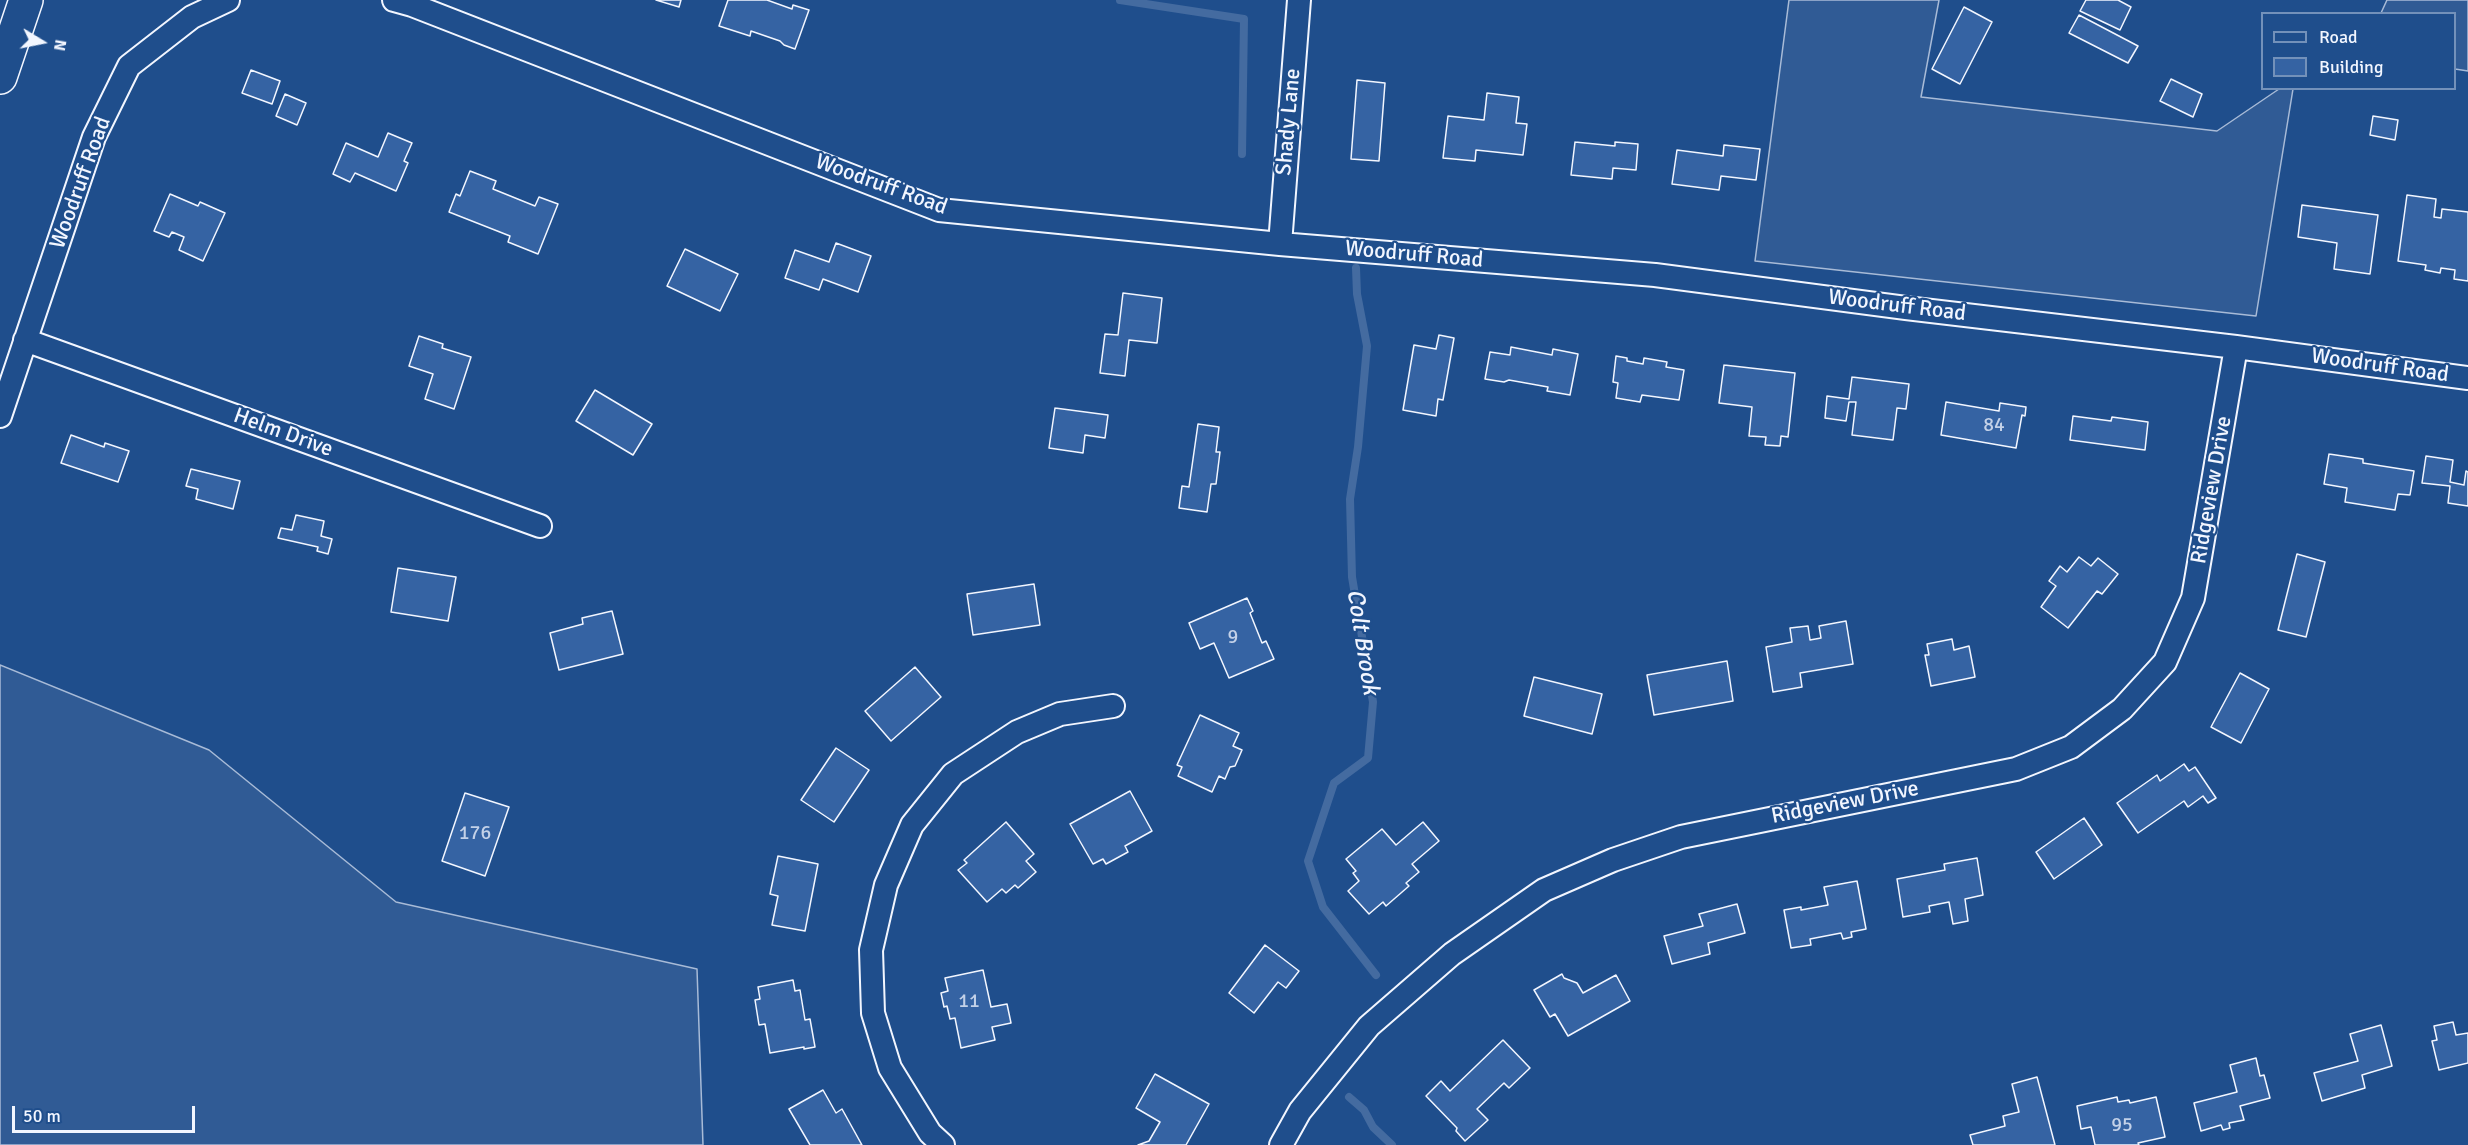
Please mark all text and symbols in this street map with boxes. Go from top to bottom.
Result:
north arrow [12,12,72,72]
legend [2261,12,2456,90]
text: Road [2319,26,2358,48]
text: N [49,38,71,52]
text: Building [2319,56,2383,78]
street label: Shady Lane [1271,67,1307,177]
street label: Woodruff Road [45,113,117,253]
street label: Woodruff Road [811,149,951,221]
street label: Woodruff Road [1344,236,1484,274]
street label: Woodruff Road [1827,284,1967,328]
street label: Woodruff Road [2310,343,2450,389]
street label: Helm Drive [230,403,336,463]
house number: 84 [1983,414,2005,438]
street label: Ridgeview Drive [2186,414,2238,566]
water label: Colt Brook [1339,587,1385,697]
house number: 9 [1228,626,1238,650]
street label: Ridgeview Drive [1769,776,1921,830]
house number: 176 [459,822,491,846]
house number: 11 [958,990,980,1014]
scale bar [15,1094,198,1132]
text: 50 m [23,1105,61,1127]
house number: 95 [2111,1114,2133,1138]

